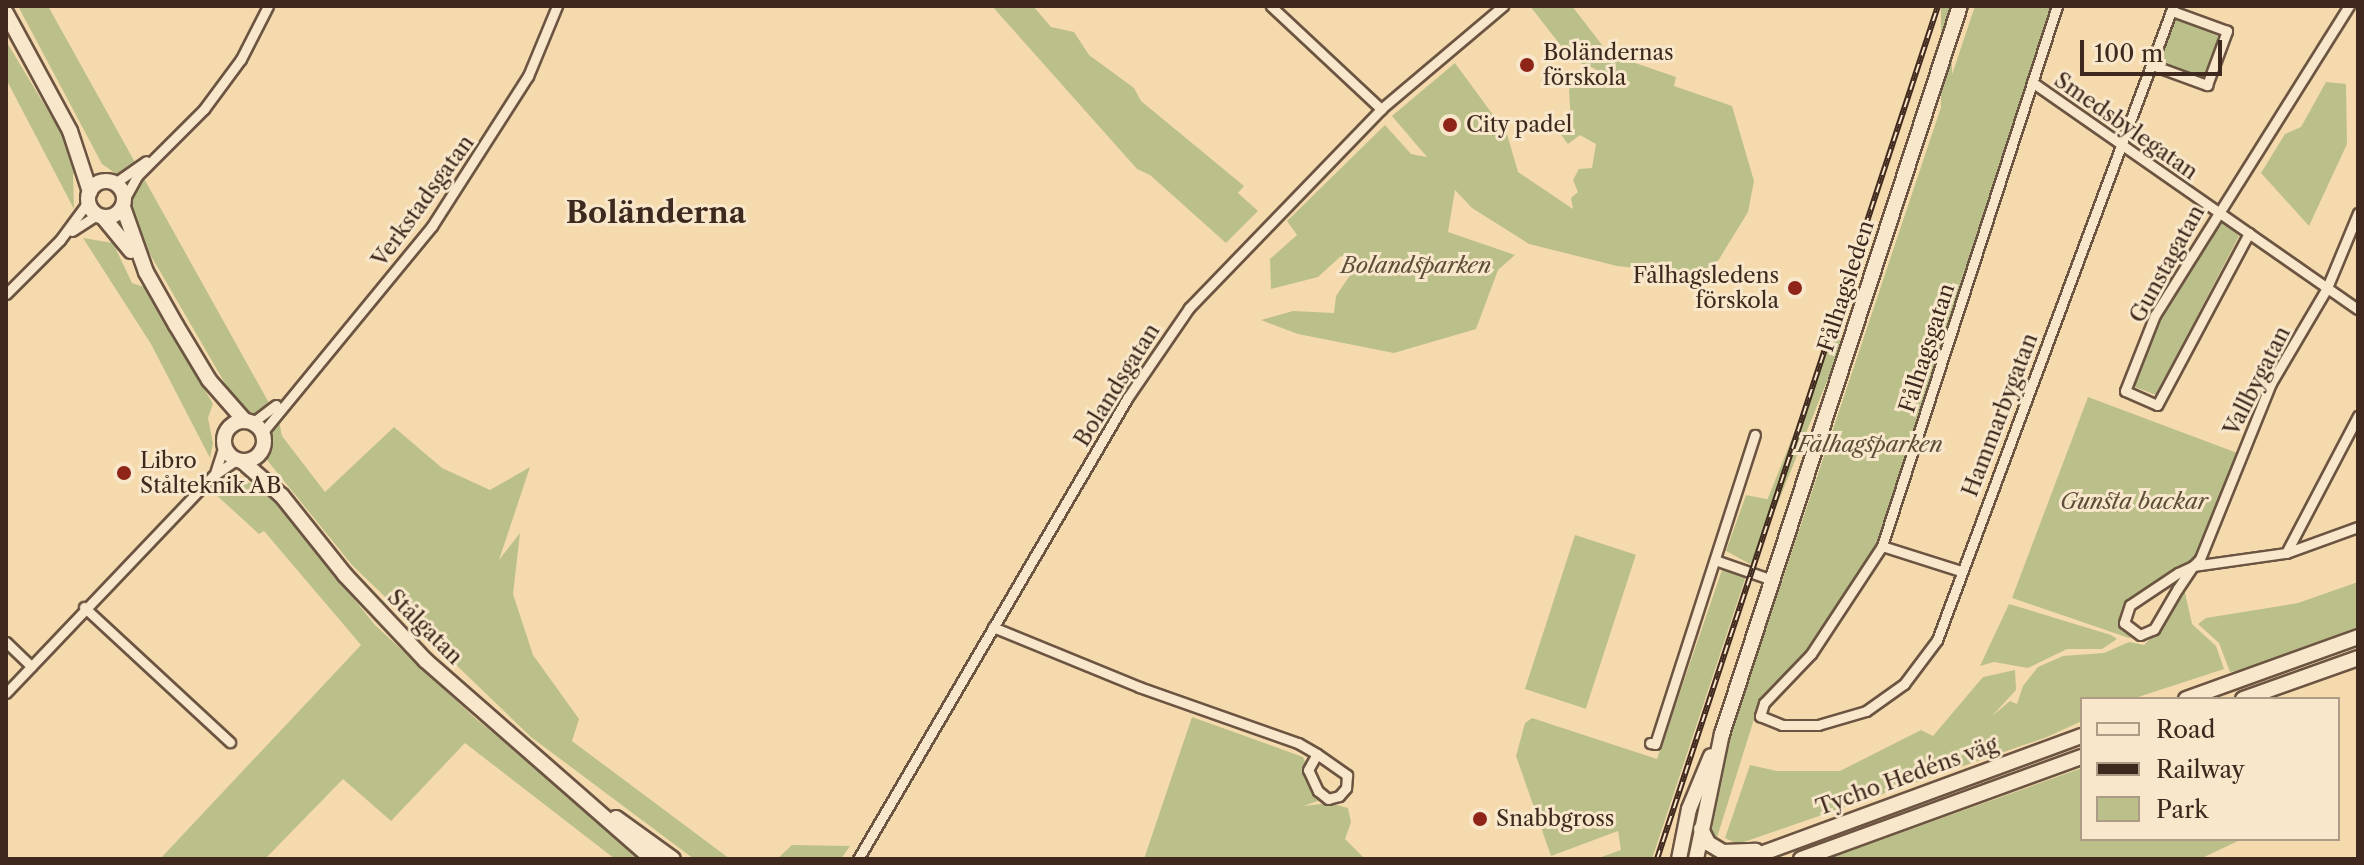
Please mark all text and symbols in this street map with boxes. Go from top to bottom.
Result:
scale bar [2084,24,2226,74]
place label: Boländernas förskola [1543,39,1674,90]
text: 100 m [2094,39,2163,68]
marker: Boländernas förskola [1518,56,1536,74]
street label: Smedsbylegatan [2049,67,2203,185]
place label: City padel [1466,112,1573,138]
marker: City padel [1441,116,1459,134]
street label: Verkstadsgatan [366,130,480,272]
district label: Boländerna [566,195,746,231]
street label: Gunstagatan [2124,201,2210,327]
street label: Fålhagsleden [1812,217,1880,355]
park label: Bolandsparken [1341,253,1491,279]
place label: Fålhagsledens förskola [1633,262,1779,314]
marker: Fålhagsledens förskola [1786,279,1804,297]
street label: Fålhagsgatan [1894,280,1960,416]
street label: Bolandsgatan [1069,319,1165,451]
street label: Vallbygatan [2218,322,2296,440]
street label: Hammarbygatan [1957,330,2043,500]
park label: Fålhagsparken [1797,432,1943,458]
place label: Libro Stålteknik AB [140,447,283,498]
marker: Libro Stålteknik AB [115,464,133,482]
park label: Gunsta backar [2060,489,2208,515]
street label: Stålgatan [382,584,468,670]
legend [2080,697,2340,841]
text: Road [2156,715,2215,744]
street label: Tycho Hedéns väg [1812,731,2002,821]
text: Railway [2156,755,2245,784]
text: Park [2156,795,2208,824]
place label: Snabbgross [1496,806,1614,832]
marker: Snabbgross [1471,810,1489,828]

